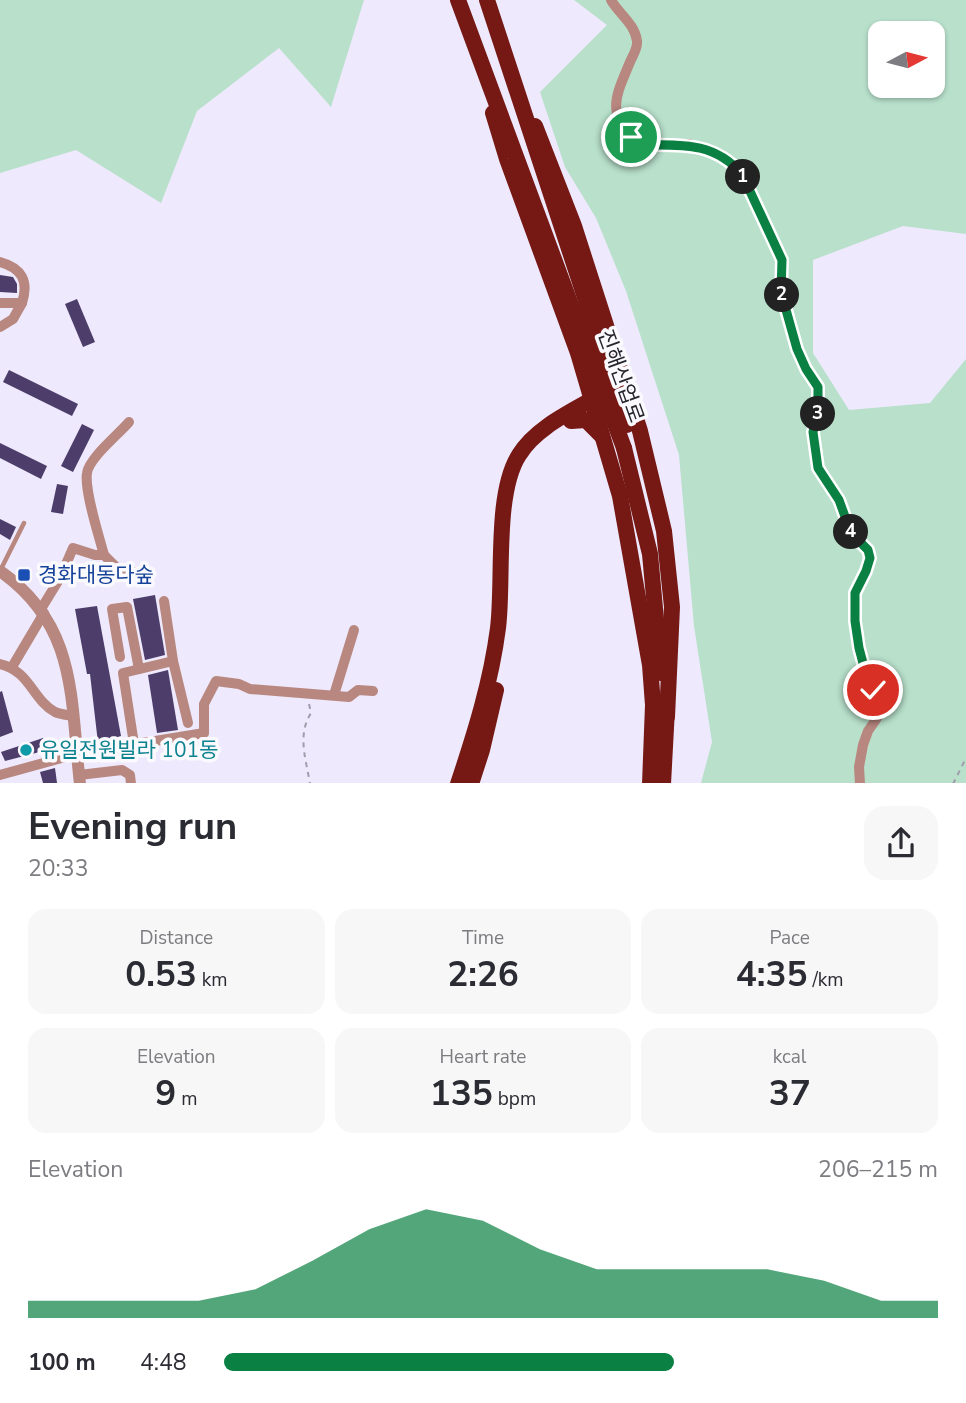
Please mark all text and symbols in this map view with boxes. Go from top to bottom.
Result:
north arrow [868,21,945,98]
map controls [868,21,945,98]
pin [601,107,661,167]
icon: arrive [612,118,650,156]
pin: 1 [726,160,760,194]
text: 1 [737,163,748,189]
pin: 2 [764,278,800,312]
text: 2 [776,281,787,307]
street label: 진해산업로 [591,326,651,426]
pin: 3 [800,396,836,432]
text: 3 [812,400,823,426]
pin: 4 [834,514,868,550]
text: 4 [845,518,856,544]
place label: 경화대동다숲 [38,561,154,589]
marker: 경화대동다숲 [16,567,32,583]
pin [843,660,903,720]
icon: check [854,671,892,709]
place label: 유일전원빌라 101동 [40,736,218,764]
marker: 유일전원빌라 101동 [18,742,34,758]
text: Evening run [28,801,237,852]
button: share [864,806,938,880]
text: 20:33 [28,853,88,884]
text: Distance [139,925,213,951]
text: Time [462,925,504,951]
text: Pace [769,925,810,951]
text: 0.53 [125,951,197,998]
text: 2:26 [447,951,519,998]
text: 4:35 [736,951,808,998]
text: km [197,967,228,993]
text: /km [808,967,843,993]
text: Elevation [137,1044,216,1070]
text: Heart rate [440,1044,526,1070]
text: kcal [773,1044,807,1070]
text: 9 [155,1070,176,1117]
text: 135 [430,1070,493,1117]
text: 37 [769,1070,811,1117]
text: m [176,1086,197,1112]
text: bpm [493,1086,536,1112]
text: Elevation [28,1154,123,1185]
text: 206–215 m [818,1154,938,1185]
text: 100 m [28,1347,96,1378]
text: 4:48 [140,1347,187,1378]

